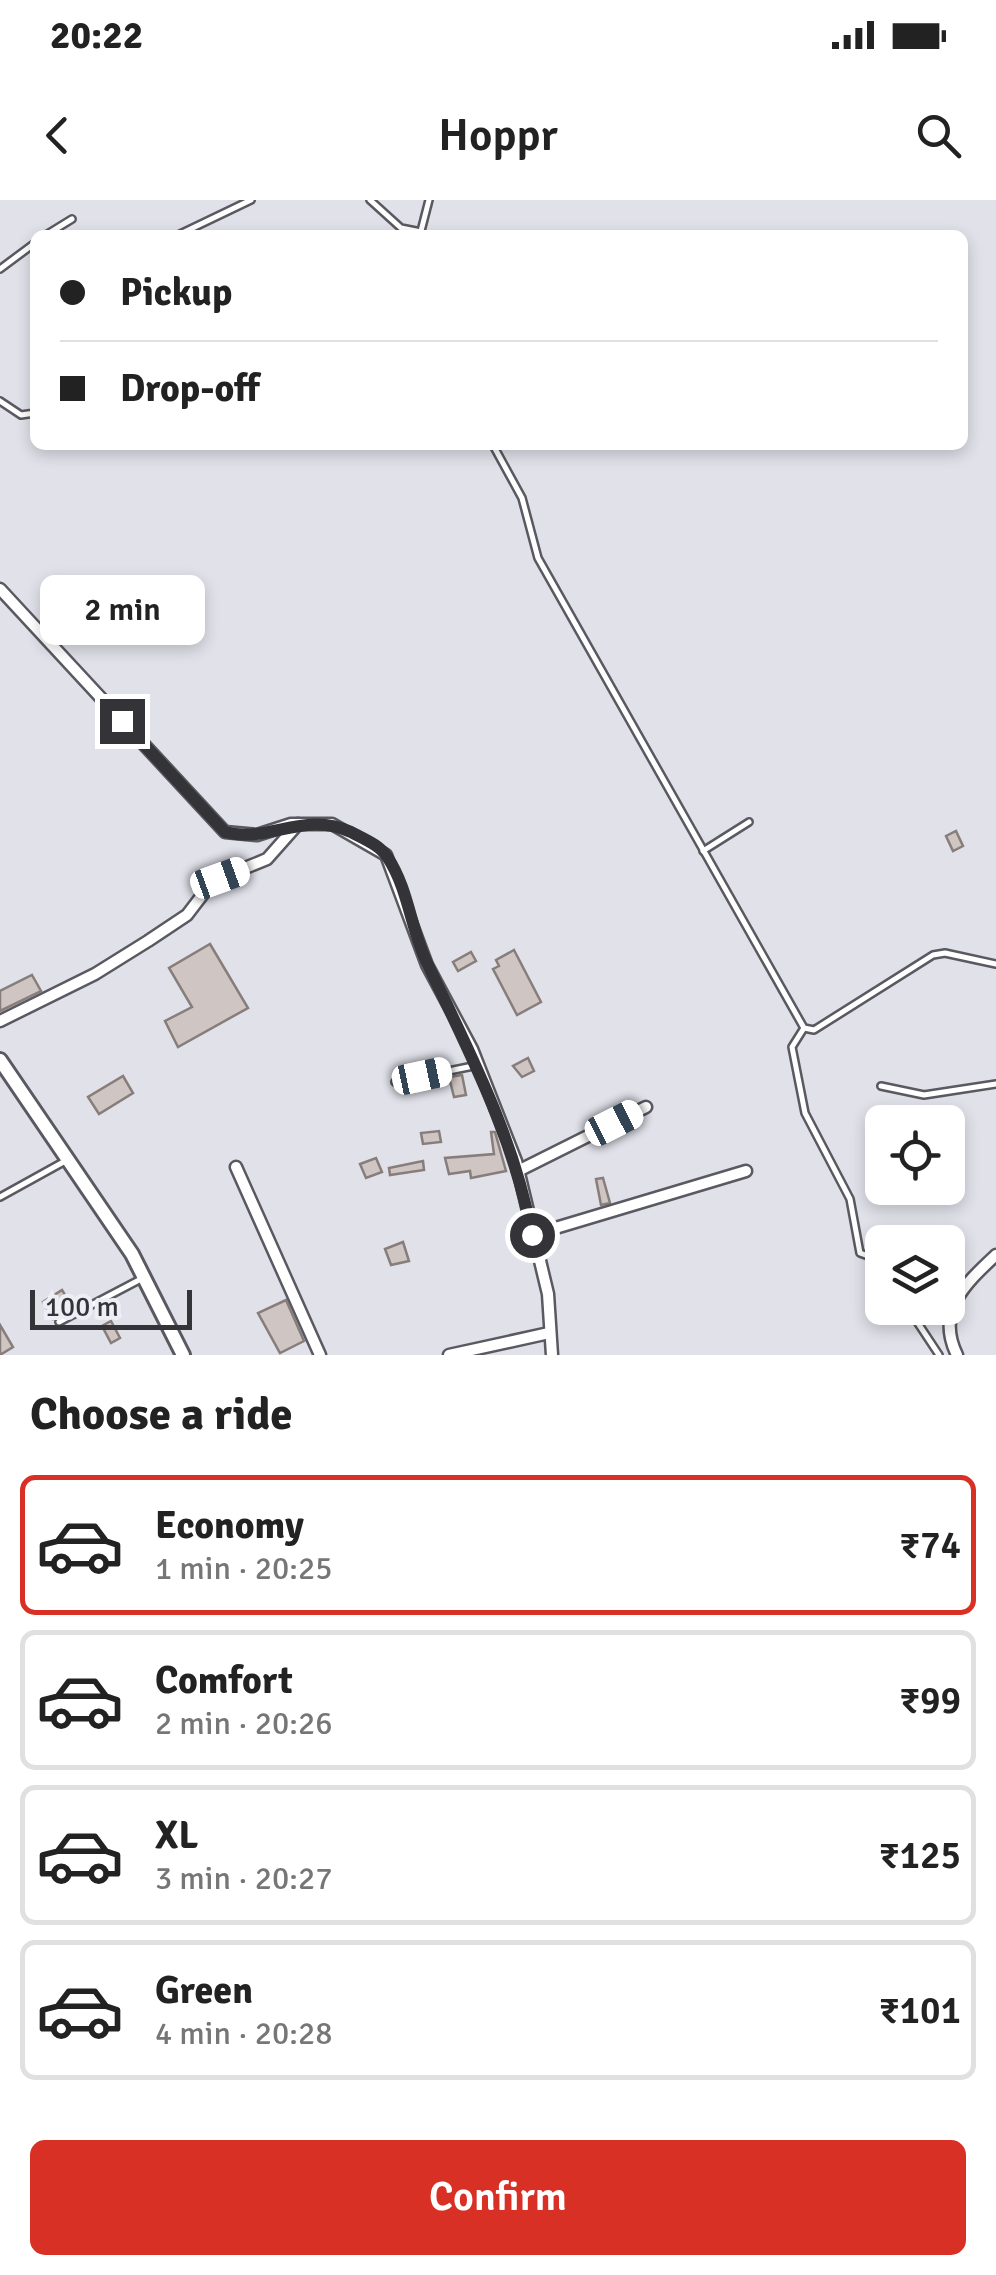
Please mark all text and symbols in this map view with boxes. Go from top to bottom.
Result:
text: 20:22 [50,12,143,59]
icon: back [30,108,85,163]
text: Hoppr [438,108,558,163]
icon: search [911,108,966,163]
text: Pickup [120,269,232,316]
text: Drop-off [120,365,260,412]
callout: 2 min [39,576,204,646]
text: 2 min [84,590,161,629]
route end [100,699,145,744]
car [187,854,253,902]
car [390,1055,454,1097]
car [580,1096,648,1150]
map controls [865,1105,965,1325]
button: locate [865,1105,965,1205]
route start [510,1213,555,1258]
button: layers [865,1225,965,1325]
scale bar [30,1285,192,1330]
text: 100 m [45,1290,119,1324]
text: Choose a ride [30,1387,293,1442]
icon: car [35,1500,125,1590]
text: Economy [155,1502,304,1549]
text: ₹74 [899,1522,961,1569]
text: 1 min · 20:25 [155,1549,333,1588]
icon: car [35,1655,125,1745]
text: Comfort [155,1657,293,1704]
text: ₹99 [899,1677,961,1724]
text: 2 min · 20:26 [155,1704,333,1743]
icon: car [35,1810,125,1900]
text: XL [155,1812,198,1859]
text: ₹125 [879,1832,961,1879]
text: 3 min · 20:27 [155,1859,333,1898]
icon: car [35,1965,125,2055]
text: Green [155,1967,253,2014]
text: ₹101 [879,1987,961,2034]
text: 4 min · 20:28 [155,2014,333,2053]
button: Confirm [30,2140,966,2255]

